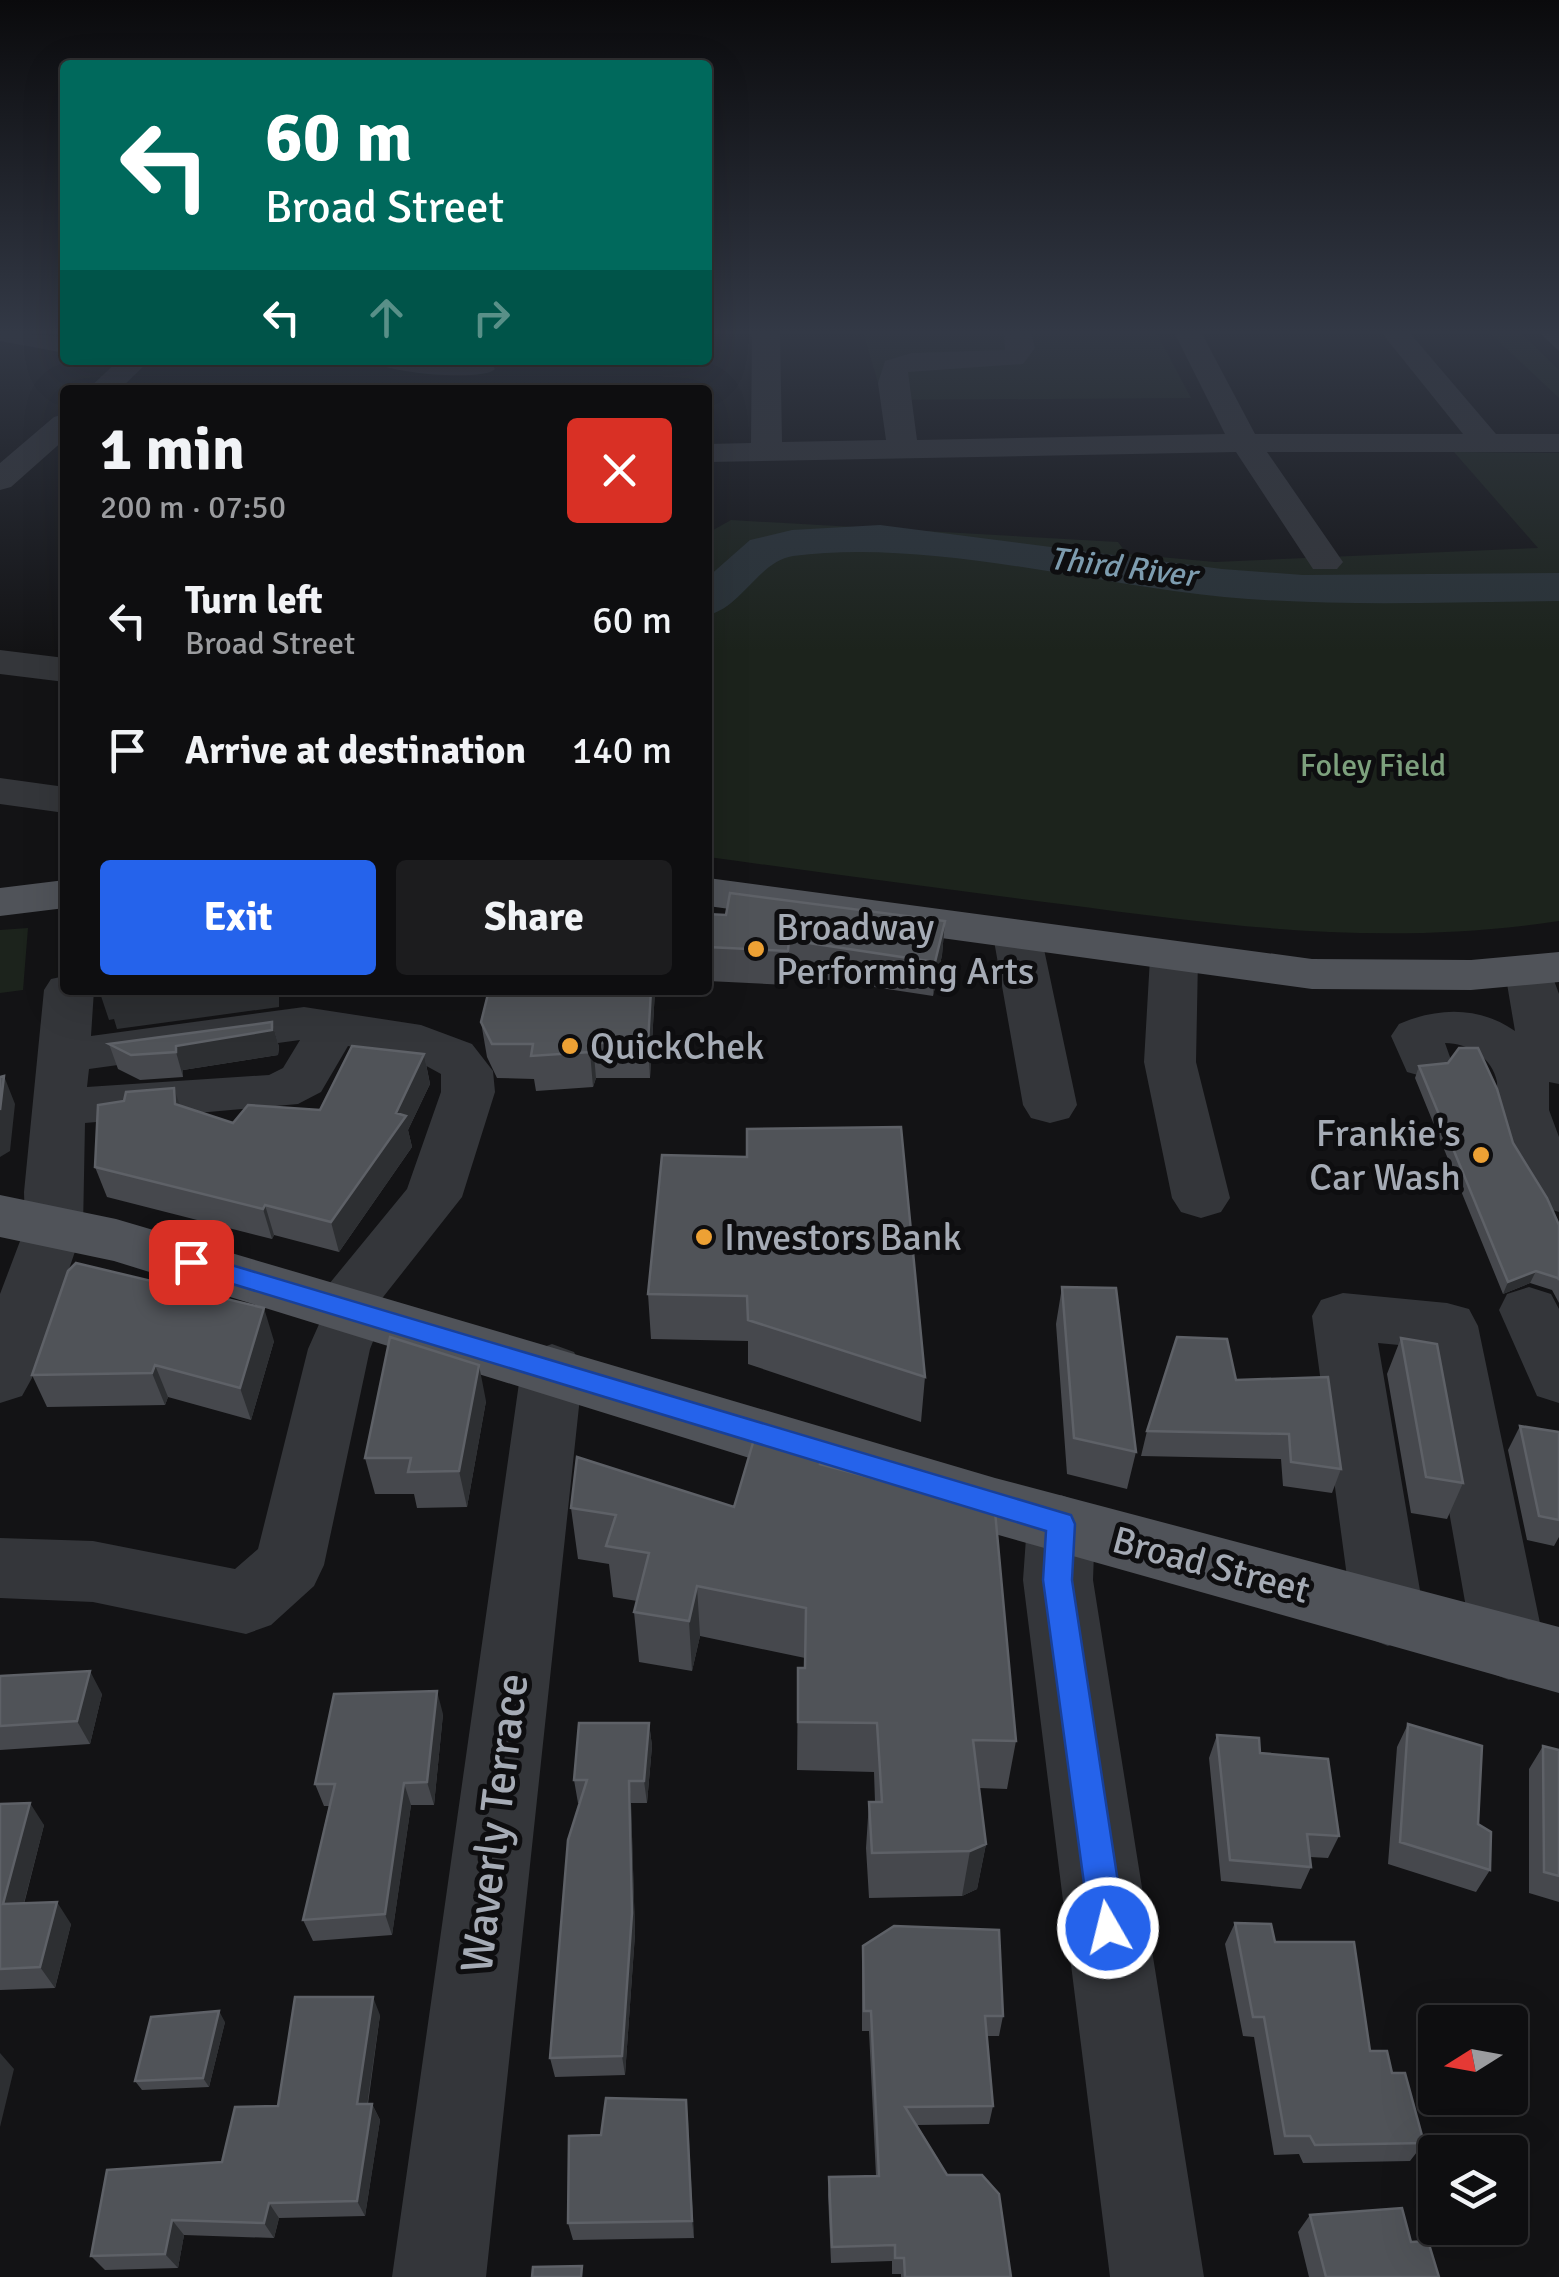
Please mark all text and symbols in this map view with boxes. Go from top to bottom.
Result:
text: 60 m [265,94,413,180]
icon: left [100,100,230,230]
text: Broad Street [265,180,504,235]
icon: left [254,290,309,345]
icon: ahead [359,290,414,345]
icon: right [464,290,519,345]
text: 1 min [100,413,245,487]
button: close [567,418,672,523]
text: 200 m · 07:50 [100,488,286,527]
water label: Third River [1048,539,1202,596]
text: Turn left [185,577,323,624]
icon: left [100,593,155,648]
text: 60 m [592,597,672,644]
text: Broad Street [185,624,355,663]
icon: arrive [100,723,155,778]
text: Arrive at destination [185,727,526,774]
text: 140 m [572,727,672,774]
park label: Foley Field [1300,746,1446,785]
button: Exit [100,860,376,975]
button: Share [396,860,672,975]
place label: Broadway Performing Arts [776,904,1034,995]
marker: Broadway Performing Arts [745,938,767,960]
place label: QuickChek [590,1023,764,1070]
marker: QuickChek [559,1035,581,1057]
place label: Frankie's Car Wash [1309,1110,1461,1201]
marker: Frankie's Car Wash [1470,1144,1492,1166]
place label: Investors Bank [724,1214,962,1261]
pin [149,1220,234,1305]
marker: Investors Bank [693,1226,715,1248]
icon: arrive [164,1235,219,1290]
street label: Broad Street [1107,1516,1315,1614]
street label: Waverly Terrace [449,1670,541,1976]
position arrow [1056,1876,1160,1980]
north arrow [1418,2005,1528,2115]
map controls [1418,2005,1528,2245]
button: layers [1418,2135,1528,2245]

